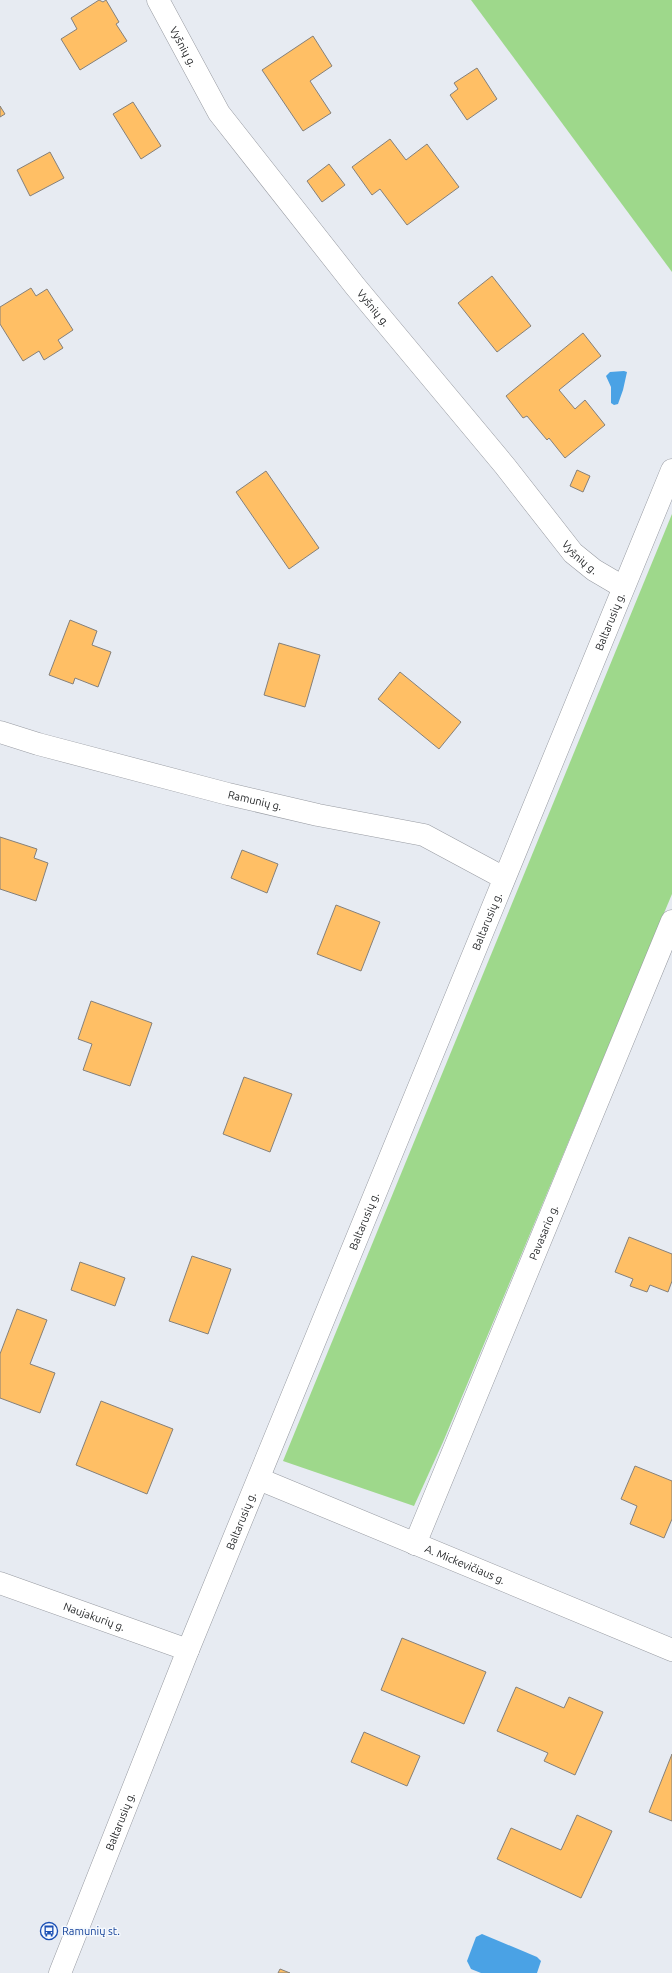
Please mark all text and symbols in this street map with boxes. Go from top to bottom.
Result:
street label: Vyšnių g. [167,24,199,69]
street label: Vyšnių g. [355,287,392,329]
street label: Vyšnių g. [560,538,599,577]
street label: Baltarusių g. [593,591,627,652]
street label: Ramunių g. [227,788,283,812]
street label: Baltarusių g. [470,891,504,952]
street label: Baltarusių g. [347,1190,381,1252]
street label: Pavasario g. [527,1203,560,1262]
street label: Baltarusių g. [224,1490,258,1552]
street label: A. Mickevičiaus g. [423,1542,507,1586]
street label: Naujakurių g. [62,1600,127,1633]
street label: Baltarusių g. [103,1791,137,1852]
bus stop icon: Ramunių st. [39,1921,59,1941]
place label: Ramunių st. [62,1925,120,1937]

